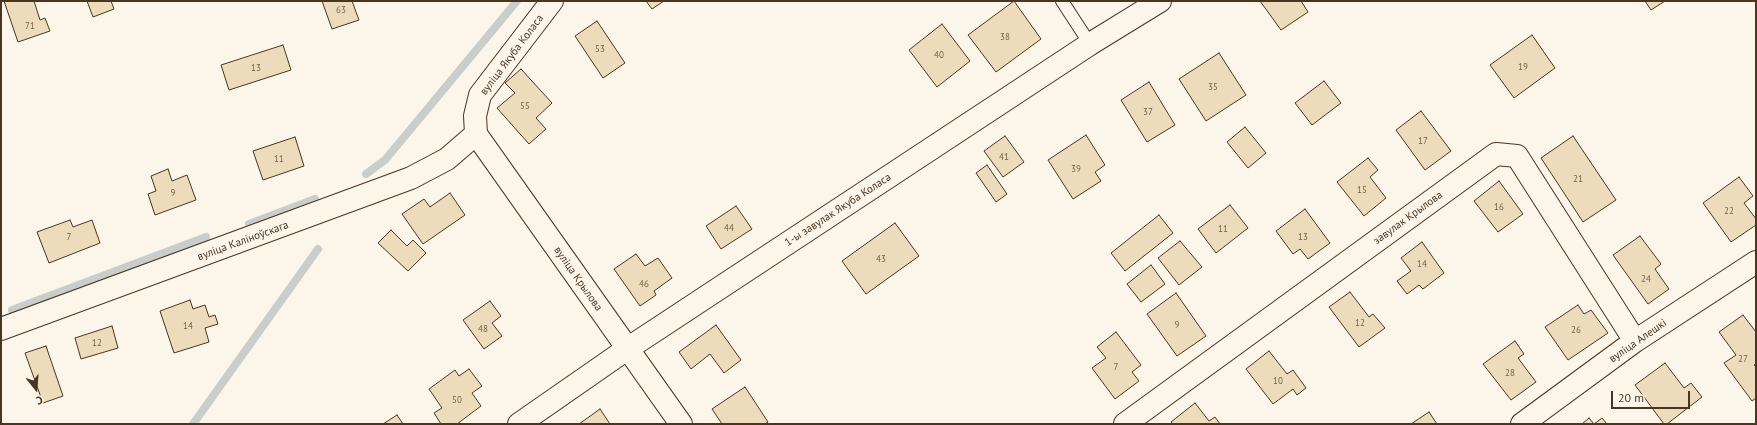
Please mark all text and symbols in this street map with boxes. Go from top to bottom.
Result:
house number: 63 [336,5,346,15]
street label: вуліца Якуба Коласа [477,12,547,98]
house number: 71 [25,21,35,31]
house number: 38 [1000,32,1010,42]
house number: 53 [595,44,605,54]
house number: 40 [934,50,944,60]
house number: 19 [1518,62,1528,72]
house number: 13 [251,63,261,73]
house number: 35 [1208,82,1218,92]
house number: 55 [520,101,530,111]
house number: 37 [1143,107,1153,117]
house number: 17 [1418,136,1428,146]
house number: 41 [999,152,1009,162]
house number: 11 [274,154,284,164]
house number: 39 [1071,164,1081,174]
street label: 1-ы завулак Якуба Коласа [782,171,894,249]
house number: 21 [1573,174,1583,184]
house number: 15 [1357,185,1367,195]
house number: 9 [171,188,175,198]
street label: завулак Крылова [1371,188,1445,248]
house number: 16 [1494,202,1504,212]
house number: 22 [1724,206,1734,216]
street label: вуліца Каліноўскага [196,218,290,264]
house number: 44 [724,223,734,233]
house number: 11 [1218,224,1228,234]
house number: 7 [67,232,71,242]
house number: 13 [1298,232,1308,242]
street label: вуліца Крылова [551,244,605,314]
house number: 43 [876,254,886,264]
house number: 14 [1417,259,1427,269]
house number: 24 [1641,274,1651,284]
house number: 46 [639,279,649,289]
street label: вуліца Алешкі [1607,316,1669,366]
house number: 12 [1355,318,1365,328]
house number: 9 [1175,320,1179,330]
house number: 14 [183,321,193,331]
house number: 48 [478,324,488,334]
house number: 26 [1571,325,1581,335]
house number: 12 [92,338,102,348]
house number: 27 [1738,354,1748,364]
house number: 7 [1114,362,1118,372]
house number: 28 [1505,368,1515,378]
north arrow [16,369,56,409]
house number: 10 [1273,376,1283,386]
scale bar [1613,383,1692,409]
text: 20 m [1618,390,1644,405]
text: С [35,393,44,408]
house number: 50 [452,395,462,405]

